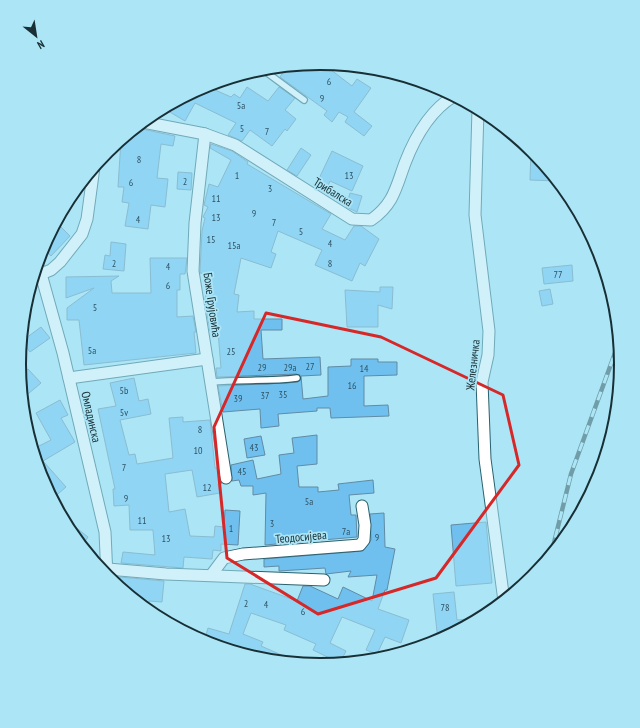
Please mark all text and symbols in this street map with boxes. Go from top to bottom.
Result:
north arrow [16,16,56,56]
text: N [35,37,47,52]
house number: 6 [327,75,332,88]
house number: 9 [320,92,324,105]
house number: 5a [237,99,245,112]
house number: 5 [240,122,244,135]
house number: 7 [265,125,269,138]
house number: 8 [137,153,141,166]
house number: 1 [235,169,239,182]
house number: 13 [345,169,354,182]
street label: Трибалска [311,174,356,210]
house number: 2 [183,175,187,188]
house number: 6 [129,176,134,189]
house number: 3 [268,182,272,195]
house number: 11 [212,192,221,205]
house number: 9 [252,207,256,220]
house number: 13 [212,211,221,224]
house number: 4 [136,213,141,226]
house number: 7 [272,216,276,229]
house number: 5 [299,225,303,238]
house number: 15 [207,233,216,246]
house number: 4 [328,237,333,250]
house number: 15a [228,239,241,252]
house number: 2 [112,257,116,270]
house number: 8 [328,257,332,270]
house number: 4 [166,260,171,273]
house number: 77 [554,268,563,281]
street label: Боже Грујовића [201,272,224,338]
house number: 6 [166,279,171,292]
house number: 5 [93,301,97,314]
street label: Железничка [462,339,483,392]
house number: 5a [88,344,96,357]
house number: 25 [227,345,236,358]
house number: 27 [306,360,315,373]
house number: 29 [258,361,267,374]
house number: 29a [284,361,297,374]
house number: 14 [360,362,369,375]
house number: 16 [348,379,357,392]
house number: 5b [120,384,128,397]
house number: 35 [279,388,288,401]
house number: 37 [261,389,270,402]
street label: Омладинска [78,390,105,444]
house number: 39 [234,392,243,405]
house number: 5v [120,406,128,419]
house number: 8 [198,423,202,436]
house number: 43 [250,441,259,454]
house number: 10 [194,444,203,457]
house number: 7 [122,461,126,474]
house number: 45 [238,465,247,478]
house number: 12 [203,481,212,494]
house number: 9 [124,492,128,505]
house number: 5a [305,495,313,508]
house number: 11 [138,514,147,527]
house number: 3 [270,517,274,530]
house number: 1 [229,522,233,535]
house number: 7a [342,525,350,538]
street label: Теодосијева [275,527,327,546]
house number: 9 [375,531,379,544]
house number: 13 [162,532,171,545]
house number: 2 [244,597,248,610]
house number: 4 [264,598,269,611]
house number: 78 [441,601,450,614]
house number: 6 [301,605,306,618]

